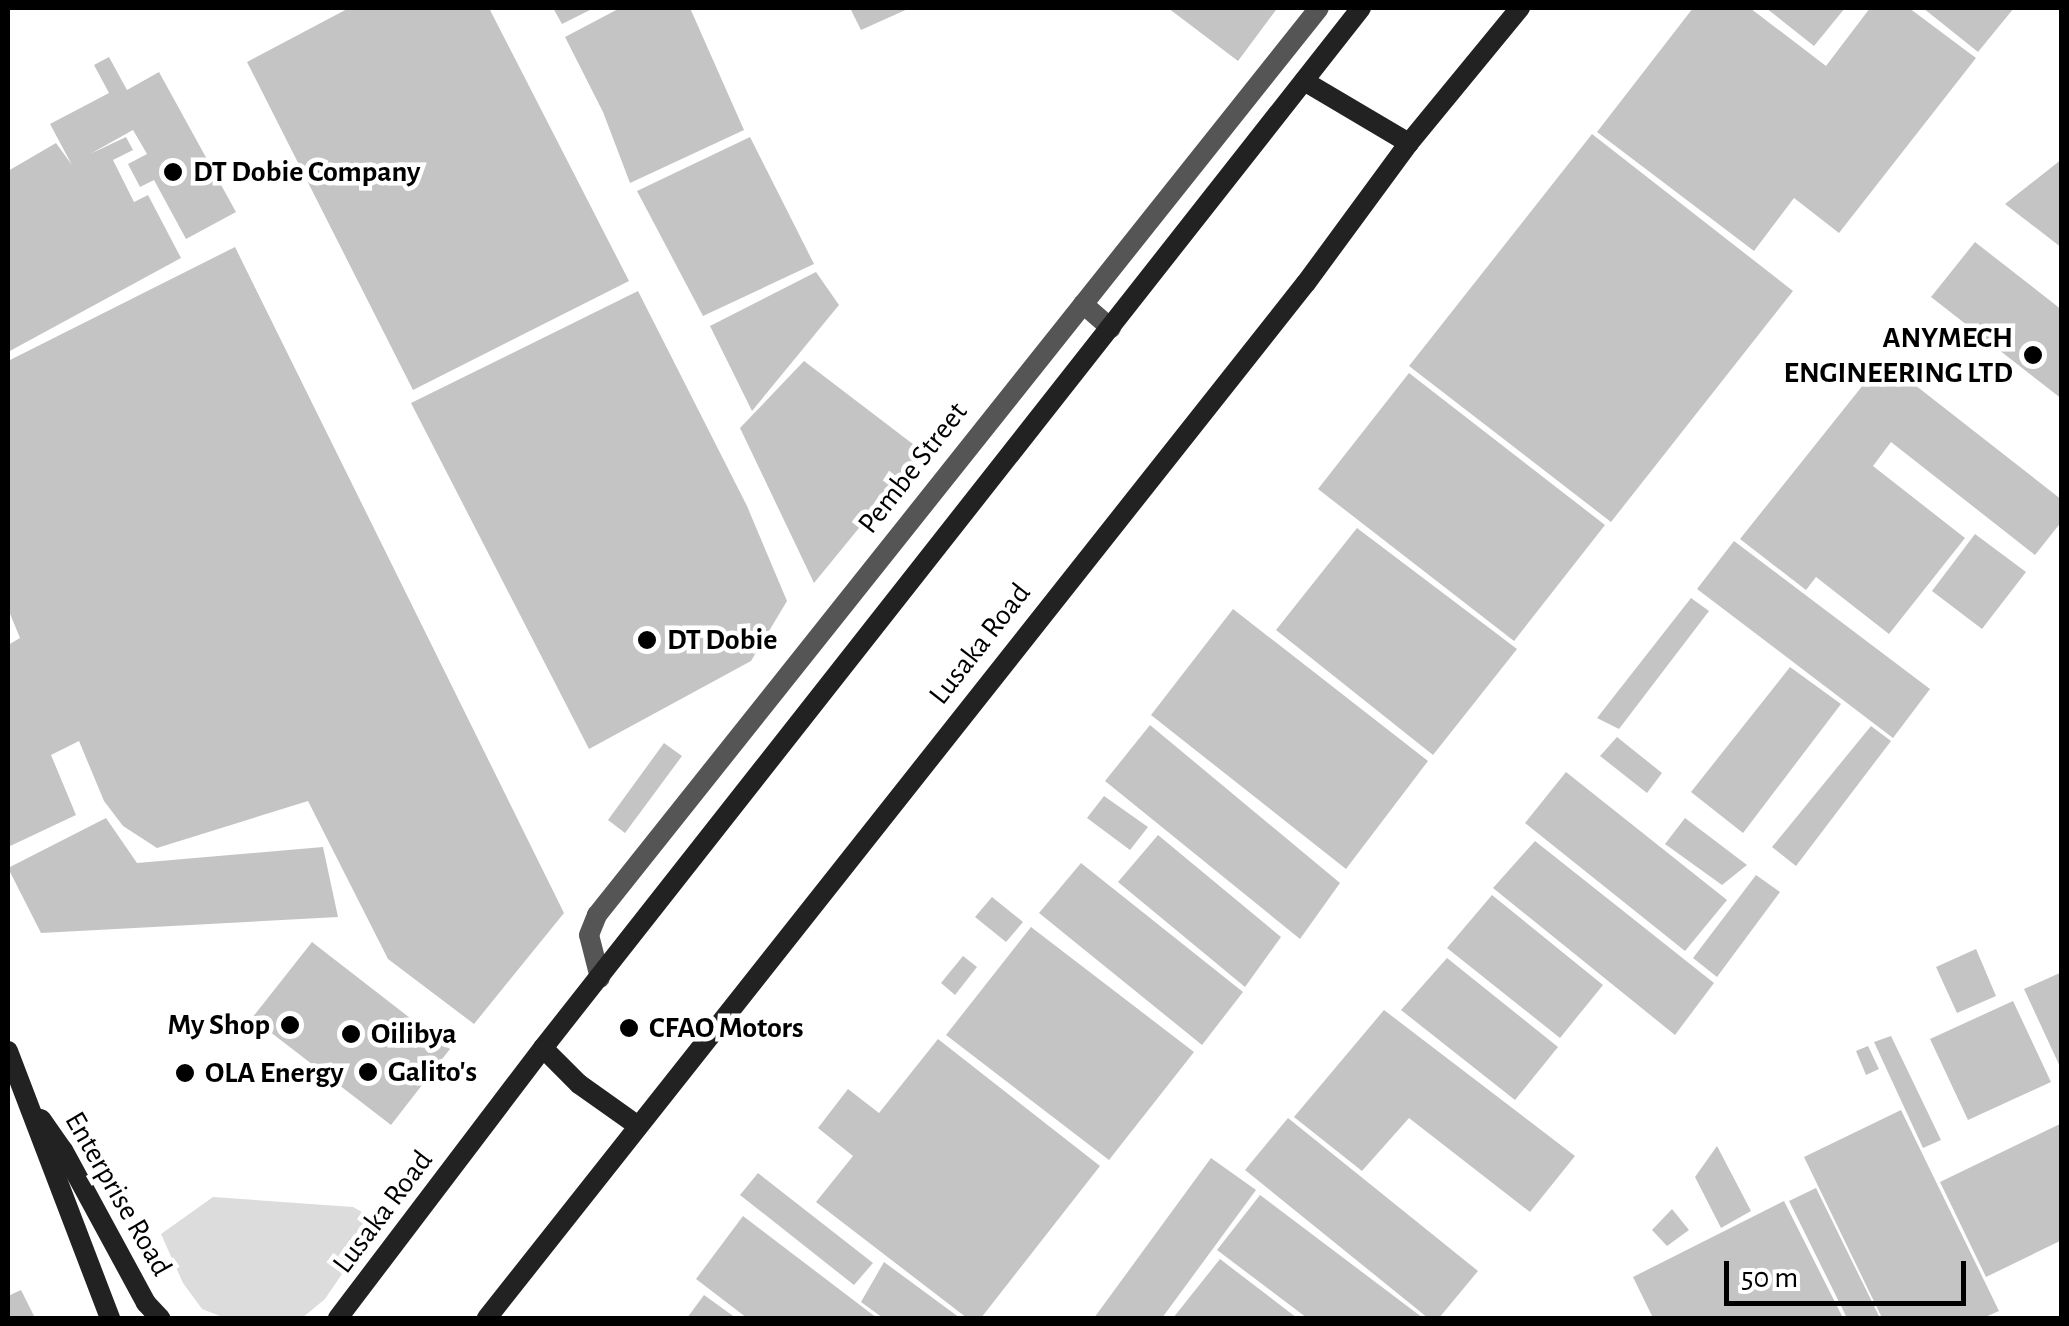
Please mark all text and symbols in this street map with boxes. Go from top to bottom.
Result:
place label: DT Dobie Company [193,154,420,190]
marker: DT Dobie Company [162,161,184,183]
place label: ANYMECH ENGINEERING LTD [1784,320,2013,390]
marker: ANYMECH ENGINEERING LTD [2022,344,2044,366]
street label: Pembe Street [850,395,976,541]
street label: Lusaka Road [921,576,1039,712]
place label: DT Dobie [667,622,777,658]
marker: DT Dobie [636,629,658,651]
place label: My Shop [168,1007,270,1043]
place label: CFAO Motors [649,1010,804,1046]
marker: My Shop [279,1014,301,1036]
place label: Oilibya [371,1016,457,1052]
marker: CFAO Motors [618,1017,640,1039]
marker: Oilibya [340,1023,362,1045]
place label: Galito's [388,1054,477,1090]
place label: OLA Energy [205,1055,344,1091]
marker: Galito's [357,1061,379,1083]
marker: OLA Energy [174,1062,196,1084]
street label: Enterprise Road [56,1105,180,1283]
street label: Lusaka Road [325,1144,441,1280]
scale bar [1729,1241,1972,1303]
text: 50 m [1741,1263,1798,1293]

